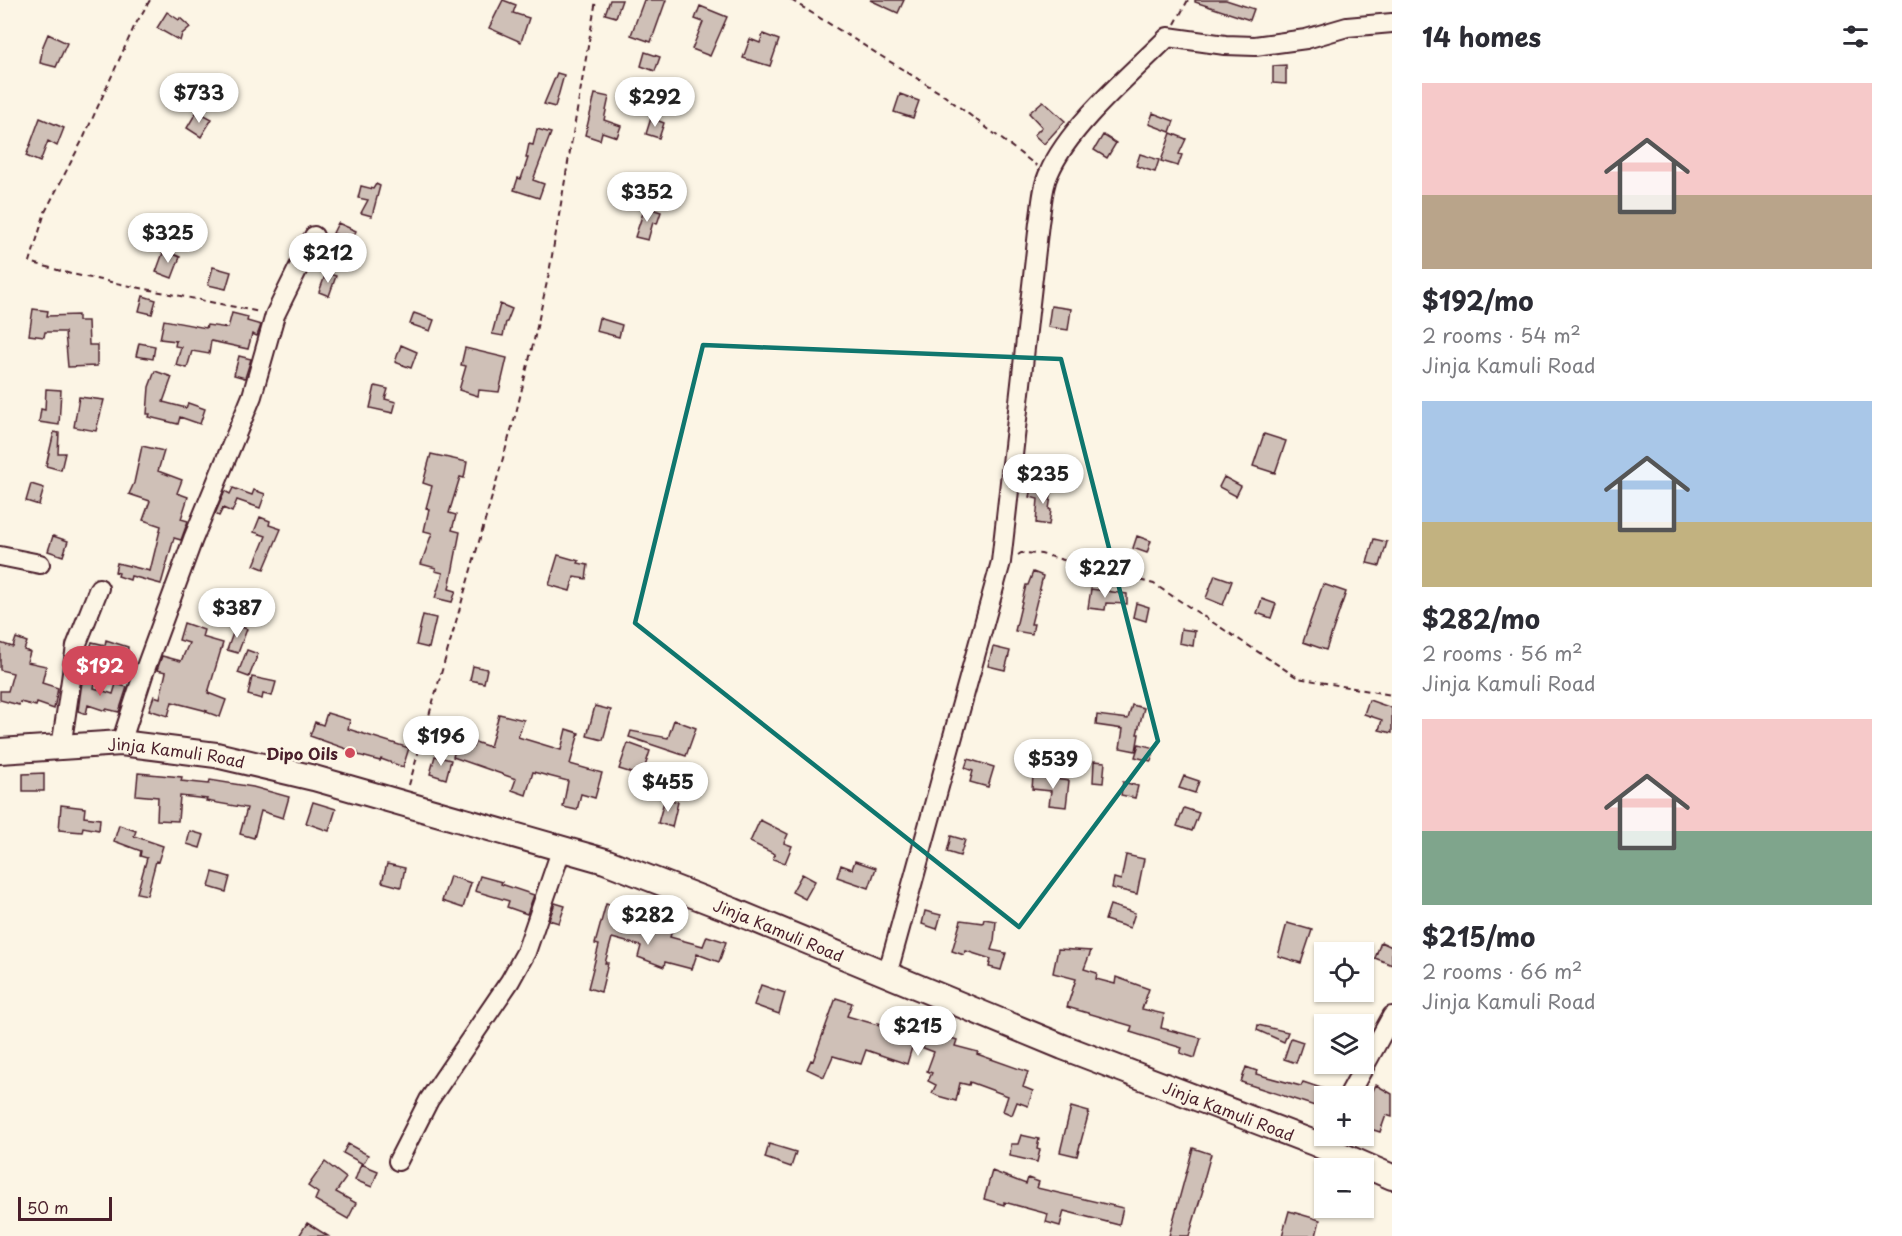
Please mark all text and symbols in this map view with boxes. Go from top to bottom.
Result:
text: 14 homes [1422,17,1541,56]
icon: filters [1839,20,1872,53]
pin: $733 [163,73,235,124]
text: $733 [174,77,224,107]
pin: $292 [619,77,691,128]
text: $292 [629,81,681,111]
icon: home [1593,122,1701,230]
pin: $352 [611,172,683,223]
text: $352 [621,176,673,206]
pin: $325 [132,213,204,264]
text: $325 [142,217,194,247]
pin: $212 [292,233,364,284]
text: $212 [303,237,353,267]
text: $192/mo [1422,281,1534,320]
text: 2 rooms · 54 m² [1422,320,1581,350]
text: Jinja Kamuli Road [1422,350,1595,380]
icon: home [1593,440,1701,548]
pin: $235 [1007,454,1079,505]
text: $235 [1017,458,1069,488]
pin: $227 [1069,548,1141,599]
text: $227 [1079,552,1131,582]
pin: $387 [201,588,273,639]
text: $387 [212,592,262,622]
text: $282/mo [1422,599,1540,638]
text: 2 rooms · 56 m² [1422,638,1583,668]
pin: $192 [64,646,136,697]
text: $192 [76,650,124,680]
text: Jinja Kamuli Road [1422,668,1595,698]
pin: $196 [405,716,477,767]
text: $196 [417,720,465,750]
street label: Jinja Kamuli Road [107,731,247,773]
pin: $539 [1017,739,1089,790]
place label: Dipo Oils [266,741,338,765]
text: $539 [1028,743,1078,773]
marker: Dipo Oils [343,746,357,760]
icon: home [1593,758,1701,866]
pin: $455 [632,762,704,813]
text: $455 [642,766,694,796]
street label: Jinja Kamuli Road [710,892,847,967]
pin: $282 [612,895,684,946]
text: $282 [622,899,674,929]
text: $215/mo [1422,917,1535,956]
map controls [1314,942,1374,1218]
button: locate [1314,942,1374,1002]
text: 2 rooms · 66 m² [1422,956,1582,986]
text: Jinja Kamuli Road [1422,986,1595,1016]
pin: $215 [882,1006,954,1057]
text: $215 [893,1010,943,1040]
button: layers [1314,1014,1374,1074]
street label: Jinja Kamuli Road [1160,1074,1298,1146]
button: + [1314,1086,1374,1146]
button: − [1314,1158,1374,1218]
scale bar [18,1194,112,1222]
text: 50 m [27,1195,68,1219]

